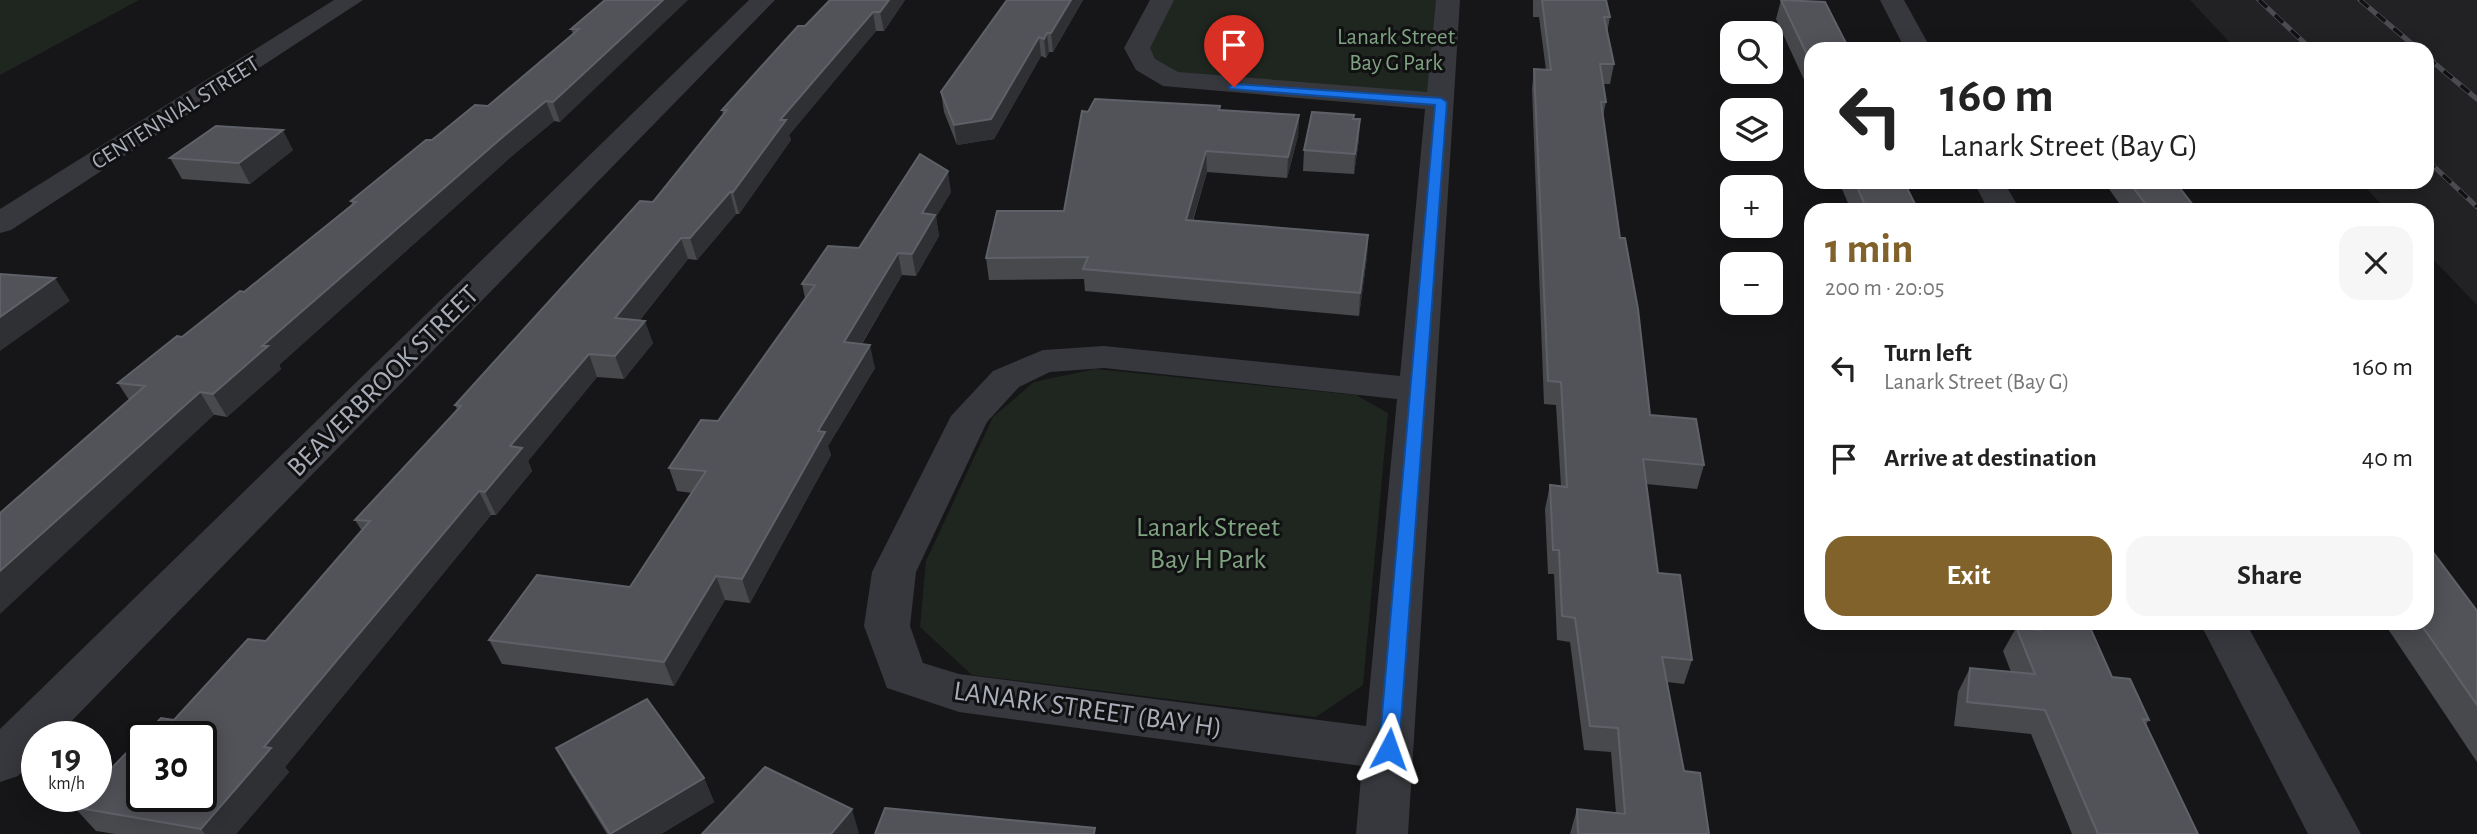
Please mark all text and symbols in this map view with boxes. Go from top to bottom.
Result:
pin [1204,15,1264,87]
map controls [1720,21,1783,315]
button: search [1720,21,1783,84]
icon: arrive [1215,26,1253,64]
park label: Lanark Street Bay G Park [1337,26,1456,75]
street label: CENTENNIAL STREET [88,52,264,174]
icon: left [1825,70,1916,161]
text: 160 m [1940,72,2054,121]
button: layers [1720,98,1783,161]
text: Lanark Street (Bay G) [1940,130,2198,162]
button: + [1720,175,1783,238]
button: close [2339,226,2413,300]
text: 1 min [1825,228,1914,270]
button: − [1720,252,1783,315]
text: 200 m · 20:05 [1825,277,1944,300]
street label: BEAVERBROOK STREET [282,280,485,482]
text: Turn left [1884,340,1972,366]
icon: left [1825,349,1863,387]
text: 160 m [2353,354,2413,380]
text: Lanark Street (Bay G) [1884,371,2070,394]
icon: arrive [1825,440,1863,478]
text: Arrive at destination [1884,445,2097,471]
text: 40 m [2362,445,2413,471]
park label: Lanark Street Bay H Park [1136,514,1280,574]
button: Exit [1825,536,2112,616]
button: Share [2126,536,2413,616]
street label: LANARK STREET (BAY H) [952,677,1224,743]
position arrow [1352,712,1426,786]
speed limit sign: 30 [126,721,217,812]
text: 19 [52,740,81,775]
text: km/h [48,775,85,793]

